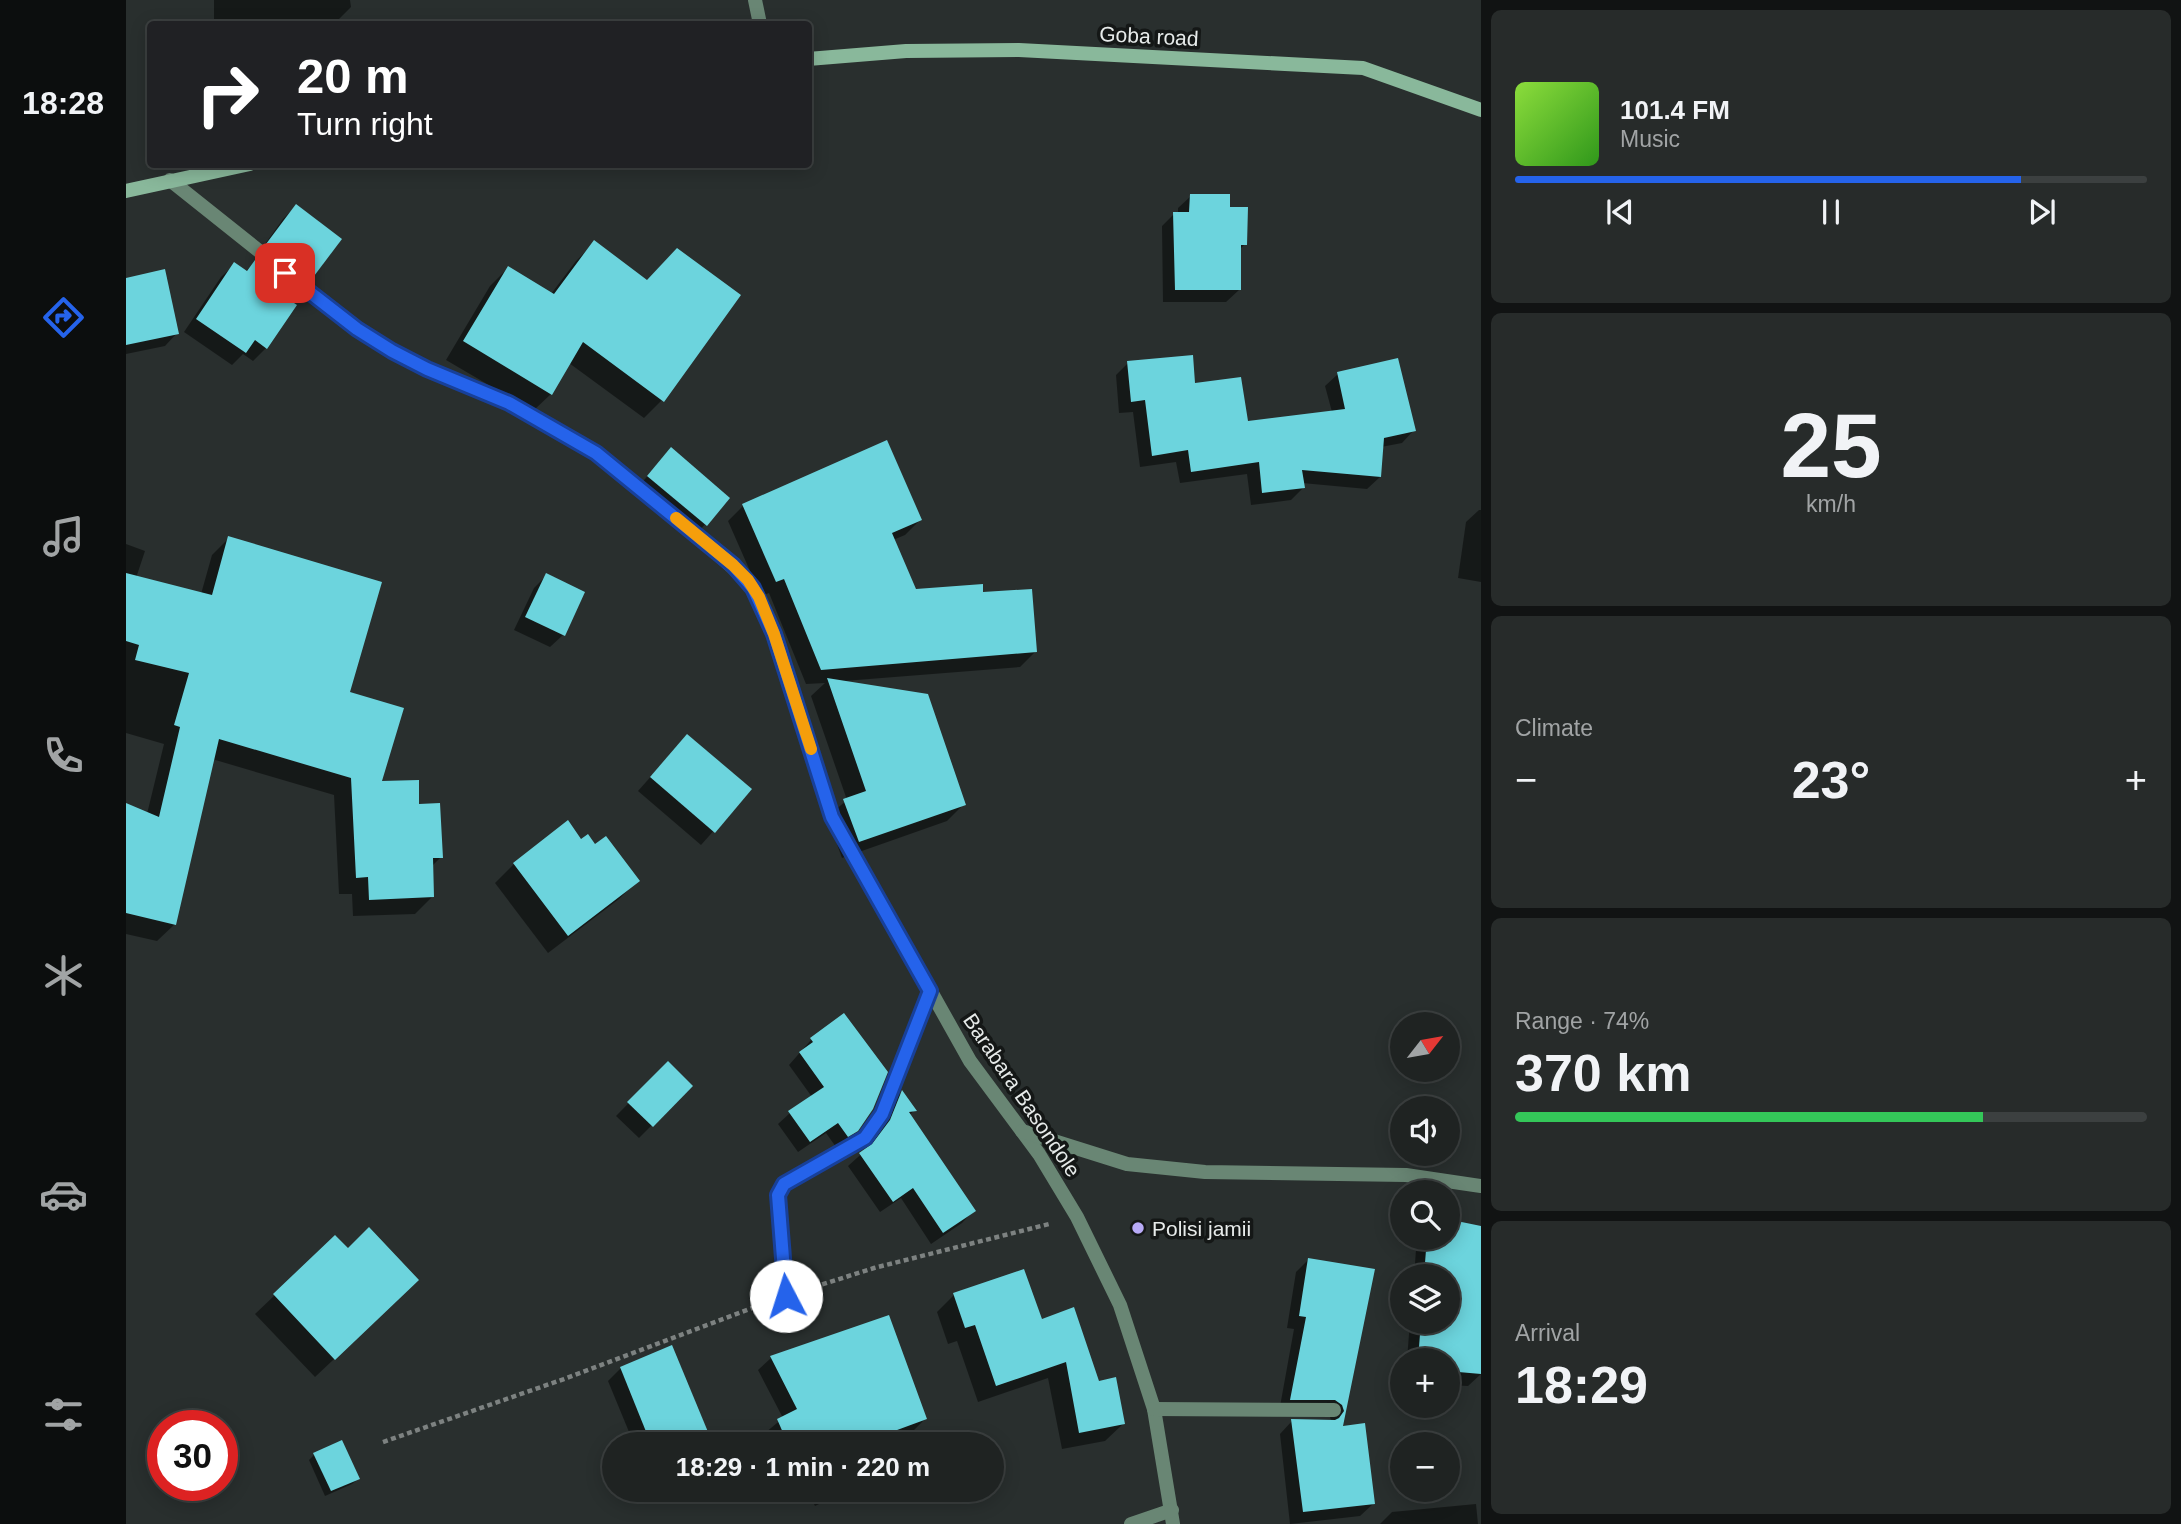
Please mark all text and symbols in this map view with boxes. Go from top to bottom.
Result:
street label: Goba road [1099,22,1199,50]
icon: right [182,49,273,140]
text: 20 m [297,49,409,103]
text: 18:28 [22,85,104,121]
text: 101.4 FM [1620,95,1730,125]
text: Turn right [297,106,433,142]
text: Music [1620,126,1680,152]
icon: previous [1601,193,1639,231]
icon: pause [1812,193,1850,231]
icon: next [2023,193,2061,231]
pin [255,243,315,303]
icon: arrive [266,254,304,292]
icon: directions [39,293,88,342]
text: 25 [1780,395,1882,496]
text: km/h [1806,491,1856,517]
icon: music [39,512,88,561]
text: Climate [1515,715,1593,741]
icon: phone [39,731,88,780]
text: 23° [1792,751,1870,809]
text: − [1515,759,1537,801]
text: + [2125,759,2147,801]
icon: climate [39,951,88,1000]
text: Range · 74% [1515,1008,1649,1034]
street label: Barabara Basondole [959,1009,1085,1181]
north arrow [1390,1012,1460,1082]
map controls [1390,1012,1460,1502]
text: 370 km [1515,1044,1691,1102]
button: sound [1390,1096,1460,1166]
icon: car [39,1170,88,1219]
button: search [1390,1180,1460,1250]
place label: Polisi jamii [1152,1217,1251,1240]
marker: Polisi jamii [1130,1220,1146,1236]
position arrow [749,1259,823,1333]
button: layers [1390,1264,1460,1334]
text: Arrival [1515,1320,1580,1346]
button: + [1390,1348,1460,1418]
text: 18:29 [1515,1356,1648,1414]
icon: filters [39,1390,88,1439]
speed limit sign: 30 [147,1410,238,1501]
button: − [1390,1432,1460,1502]
text: 18:29 · 1 min · 220 m [676,1452,930,1482]

